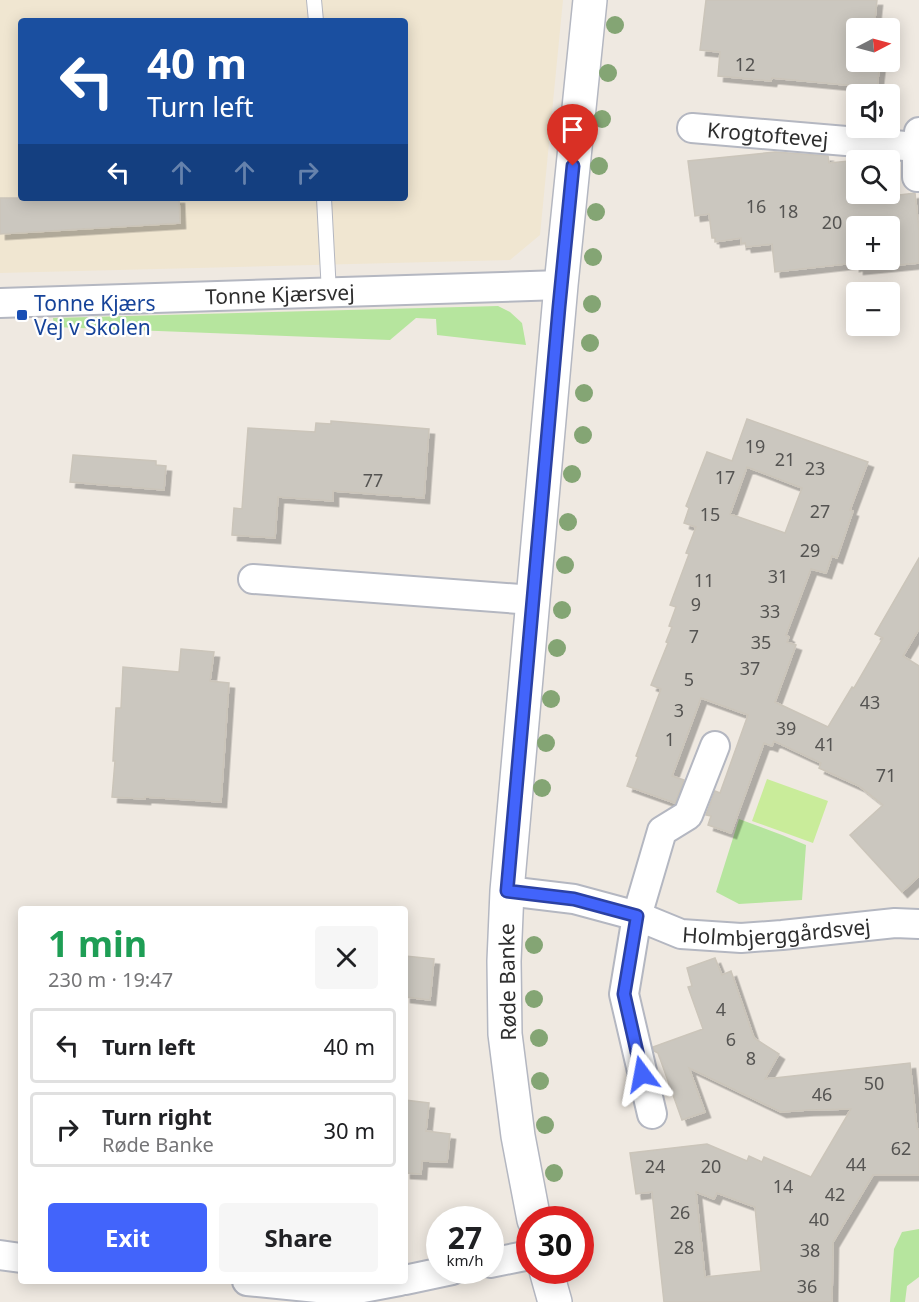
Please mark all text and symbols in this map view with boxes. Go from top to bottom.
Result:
north arrow [846,18,900,72]
map controls [846,18,900,336]
text: 40 m [147,34,247,91]
icon: left [48,42,126,120]
house number: 12 [735,52,755,76]
button: sound [846,84,900,138]
text: Turn left [147,88,253,125]
pin [547,104,598,166]
icon: arrive [556,113,589,146]
street label: Krogtoftevej [706,115,829,153]
button: search [846,150,900,204]
icon: left [102,156,135,189]
icon: ahead [165,156,198,189]
icon: ahead [228,156,261,189]
icon: right [291,156,324,189]
house number: 16 [746,194,766,218]
house number: 18 [778,199,798,223]
house number: 20 [822,210,842,234]
button: + [846,216,900,270]
street label: Tonne Kjærsvej [205,278,355,310]
button: − [846,282,900,336]
place label: Tonne Kjærs Vej v Skolen [34,289,155,341]
marker: Tonne Kjærs Vej v Skolen [15,308,29,322]
house number: 19 [745,434,765,458]
house number: 21 [775,447,795,471]
house number: 23 [805,456,825,480]
house number: 17 [715,465,735,489]
house number: 77 [363,468,383,492]
house number: 27 [810,499,830,523]
house number: 15 [700,502,720,526]
house number: 29 [800,538,820,562]
house number: 31 [768,564,788,588]
house number: 11 [694,568,714,592]
house number: 9 [691,592,701,616]
house number: 33 [760,599,780,623]
house number: 7 [689,624,699,648]
house number: 35 [751,630,771,654]
house number: 37 [740,656,760,680]
house number: 5 [684,667,694,691]
house number: 43 [860,690,880,714]
house number: 3 [674,698,684,722]
house number: 39 [776,716,796,740]
house number: 1 [665,727,675,751]
house number: 41 [815,732,835,756]
house number: 71 [876,763,896,787]
street label: Holmbjerggårdsvej [681,912,872,952]
text: 1 min [48,919,147,968]
street label: Røde Banke [492,923,522,1041]
button: close [315,926,378,989]
text: 230 m · 19:47 [48,966,173,993]
house number: 4 [716,997,726,1021]
house number: 6 [726,1027,736,1051]
icon: left [51,1029,84,1062]
text: Turn left [102,1031,196,1061]
text: 40 m [324,1031,375,1061]
position arrow [610,1042,674,1106]
house number: 8 [746,1046,756,1070]
house number: 50 [864,1071,884,1095]
house number: 46 [812,1082,832,1106]
text: Turn right [102,1101,212,1131]
icon: right [51,1113,84,1146]
text: 30 m [324,1115,375,1145]
text: Røde Banke [102,1131,214,1158]
house number: 62 [891,1136,911,1160]
house number: 44 [846,1152,866,1176]
house number: 24 [645,1154,665,1178]
house number: 20 [701,1154,721,1178]
house number: 14 [773,1174,793,1198]
house number: 42 [825,1182,845,1206]
house number: 26 [670,1200,690,1224]
button: Exit [48,1203,207,1272]
button: Share [219,1203,378,1272]
speed limit sign: 30 [516,1206,594,1284]
house number: 40 [809,1207,829,1231]
text: 27 [448,1217,482,1258]
house number: 28 [674,1235,694,1259]
house number: 38 [800,1238,820,1262]
text: km/h [447,1250,483,1270]
house number: 36 [797,1274,817,1298]

